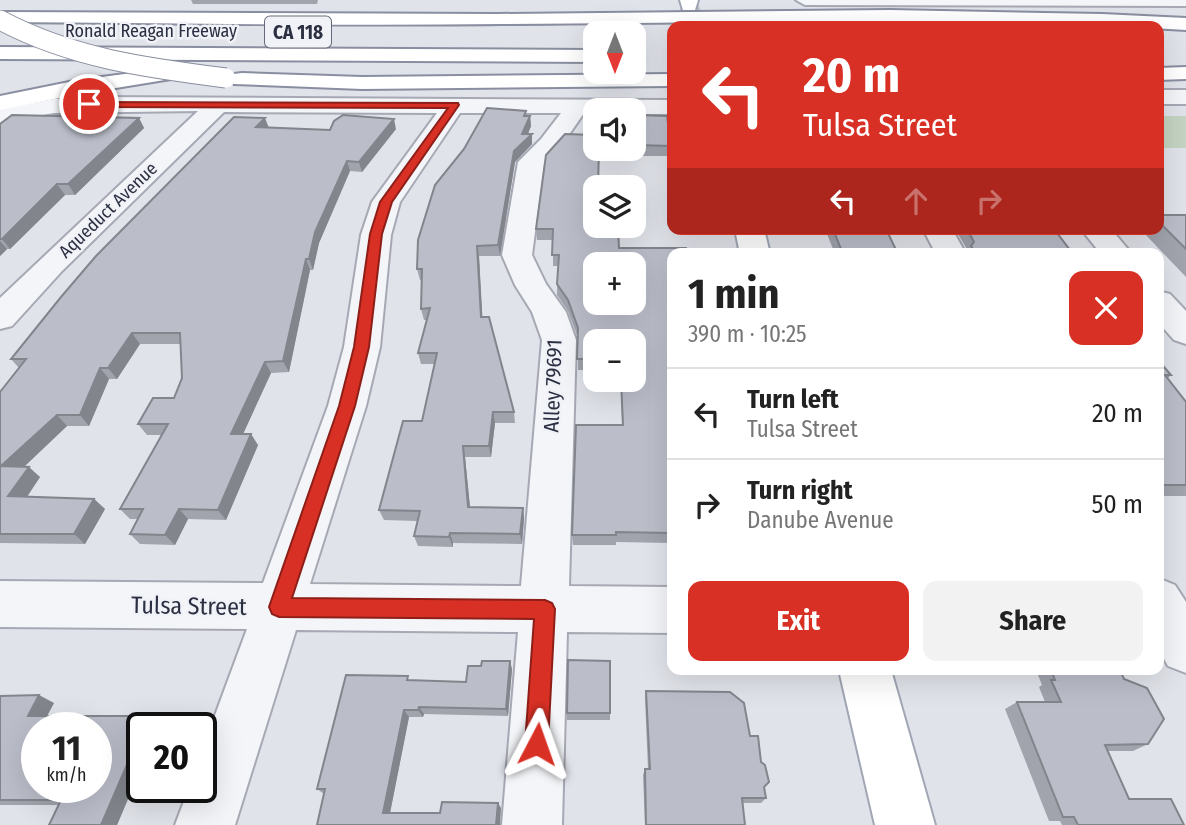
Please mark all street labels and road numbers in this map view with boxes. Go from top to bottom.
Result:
road number: CA 118 [265,16,331,48]
street label: Ronald Reagan Freeway [65,20,237,42]
street label: Aqueduct Avenue [54,157,162,263]
street label: Alley 79691 [538,339,568,433]
street label: Tulsa Street [131,591,247,621]

